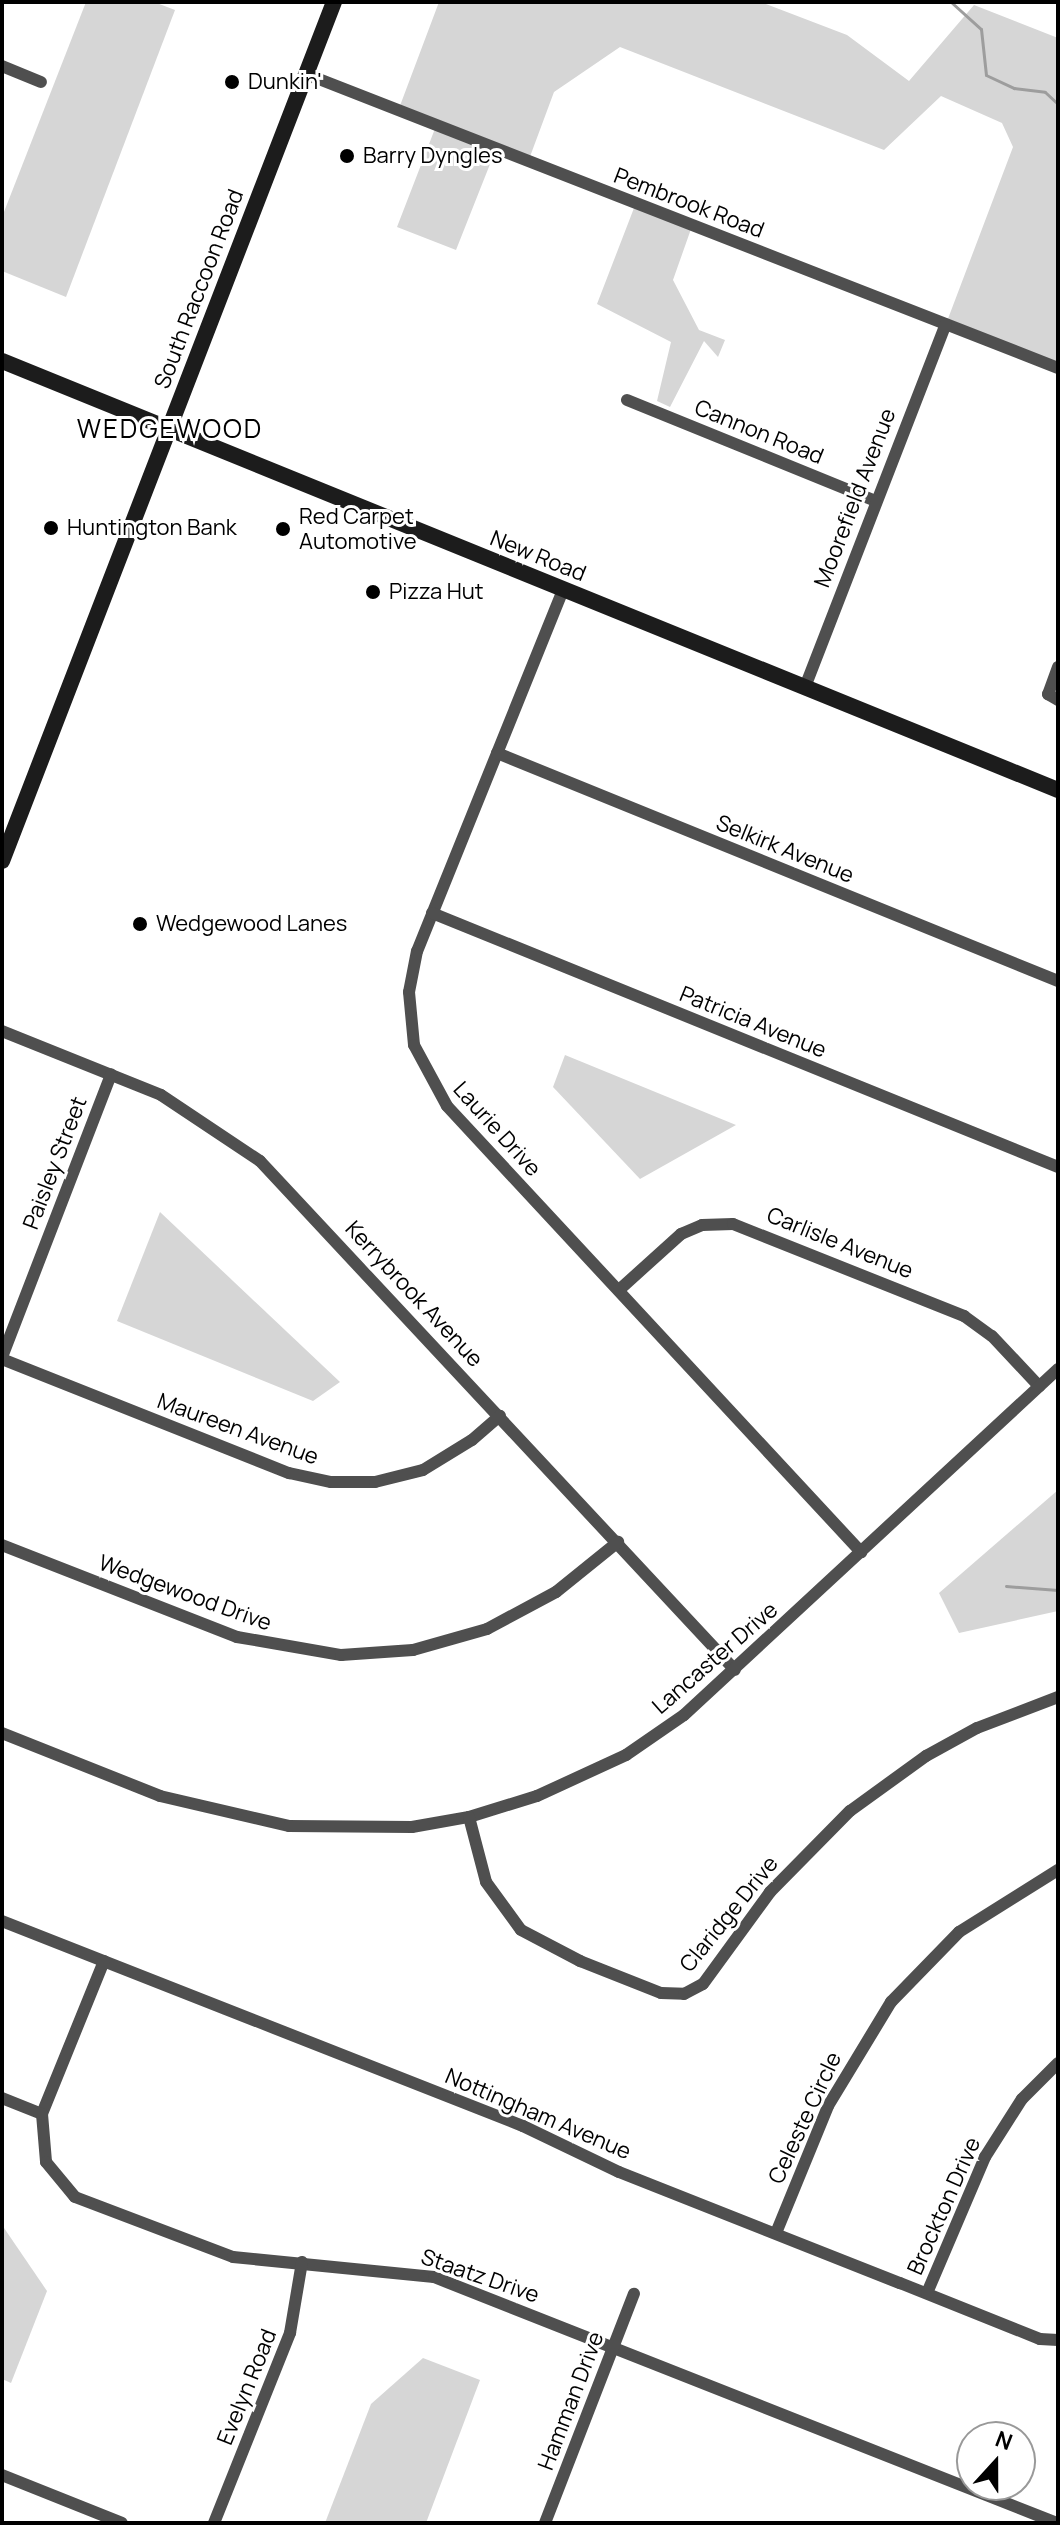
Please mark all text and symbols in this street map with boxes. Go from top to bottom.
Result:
place label: Dunkin' [248,69,322,95]
marker: Dunkin' [223,73,241,91]
place label: Barry Dyngles [363,143,502,169]
marker: Barry Dyngles [338,147,356,165]
street label: Pembrook Road [610,162,768,244]
street label: South Raccoon Road [149,186,249,392]
street label: Cannon Road [691,394,827,470]
street label: Moorefield Avenue [809,405,901,591]
district label: WEDGEWOOD [77,413,263,445]
place label: Red Carpet Automotive [299,503,417,554]
place label: Huntington Bank [67,515,237,541]
marker: Huntington Bank [42,519,60,537]
marker: Red Carpet Automotive [274,520,292,538]
street label: New Road [486,525,590,587]
place label: Pizza Hut [389,579,484,605]
marker: Pizza Hut [364,583,382,601]
street label: Selkirk Avenue [712,809,858,889]
place label: Wedgewood Lanes [156,911,347,937]
marker: Wedgewood Lanes [131,915,149,933]
street label: Patricia Avenue [676,981,830,1063]
street label: Laurie Drive [448,1076,546,1182]
street label: Paisley Street [18,1093,92,1233]
street label: Carlisle Avenue [763,1202,917,1284]
street label: Kerrybrook Avenue [340,1216,488,1372]
street label: Maureen Avenue [154,1388,322,1470]
street label: Wedgewood Drive [95,1549,275,1637]
street label: Lancaster Drive [647,1596,783,1720]
street label: Claridge Drive [674,1851,784,1977]
street label: Celeste Circle [763,2048,847,2188]
street label: Nottingham Avenue [441,2063,635,2165]
street label: Brockton Drive [902,2133,986,2279]
street label: Staatz Drive [418,2243,542,2309]
street label: Evelyn Road [212,2325,282,2449]
street label: Hamman Drive [533,2328,609,2474]
north arrow [956,2421,1036,2501]
text: N [991,2424,1017,2457]

